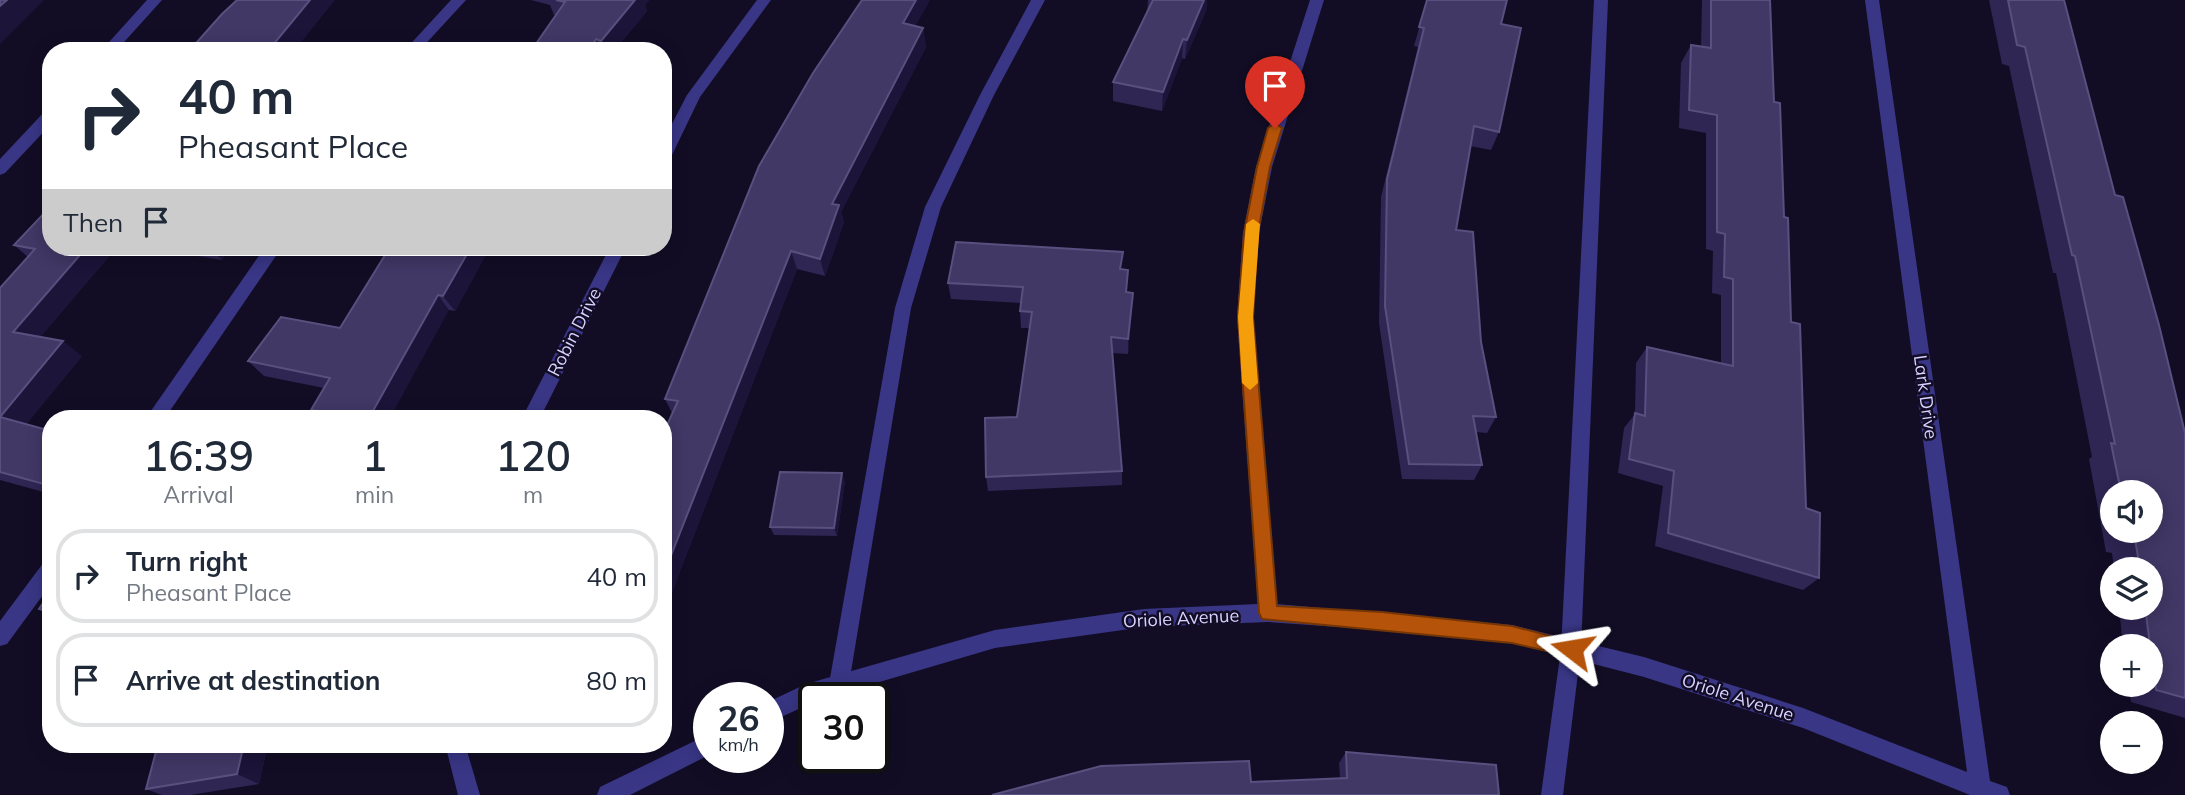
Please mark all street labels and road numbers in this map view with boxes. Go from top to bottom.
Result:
street label: Robin Drive [542,284,606,380]
street label: Lark Drive [1909,354,1943,440]
street label: Oriole Avenue [1122,603,1240,633]
street label: Oriole Avenue [1679,668,1797,726]

